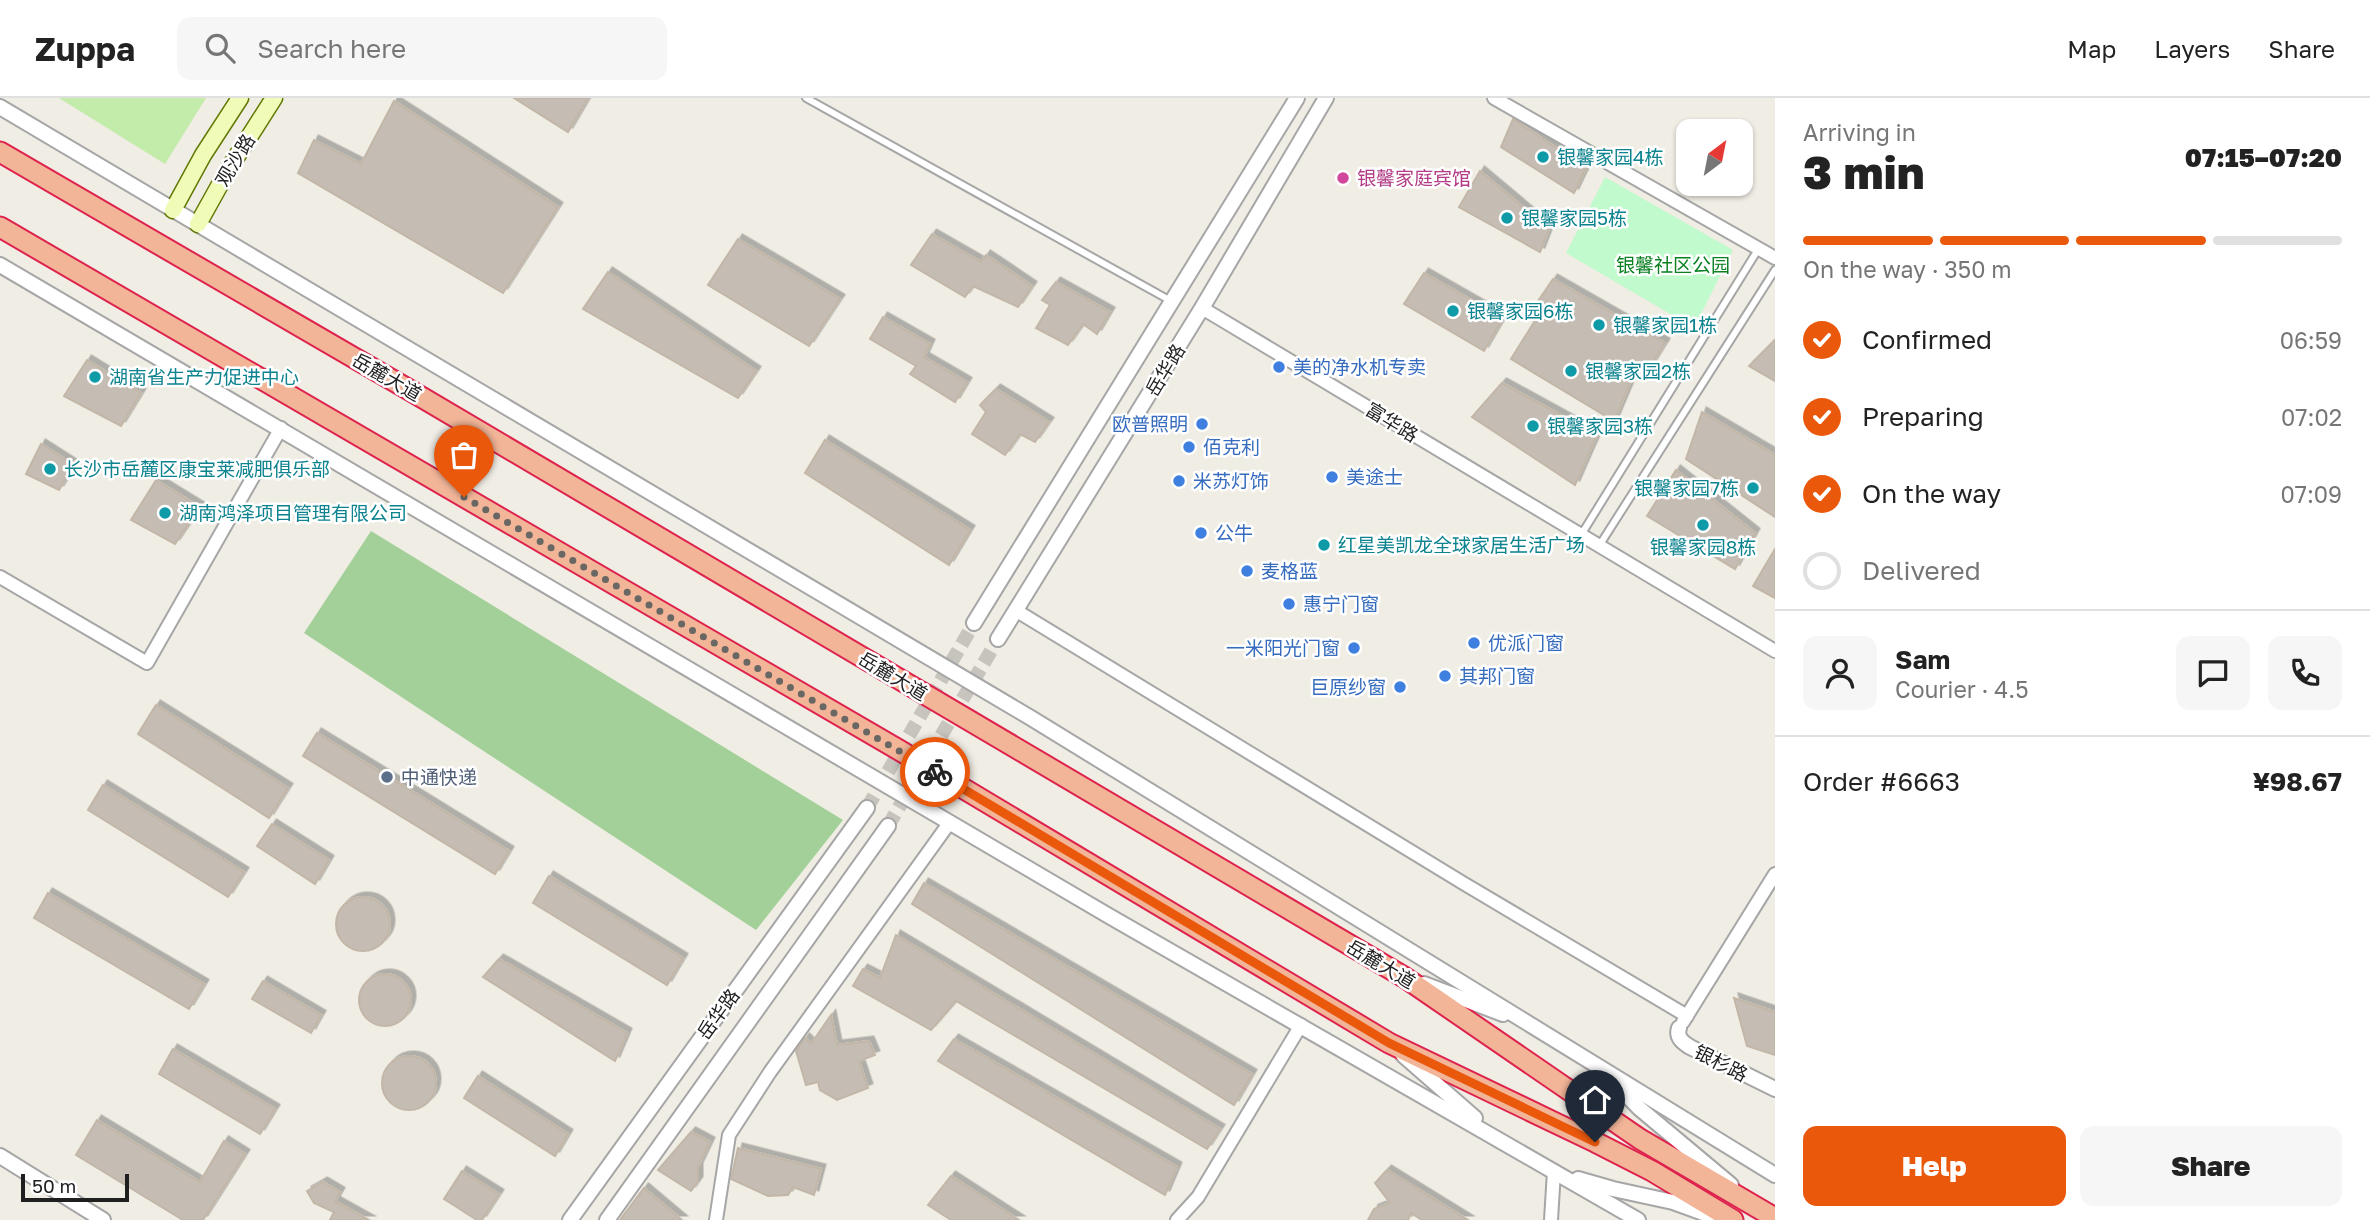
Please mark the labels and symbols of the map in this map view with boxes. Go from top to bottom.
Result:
north arrow [1676,119,1754,196]
street label: 观沙路 [210,129,259,190]
place label: 银馨家园4栋 [1557,145,1664,168]
marker: 银馨家园4栋 [1535,149,1551,165]
place label: 银馨家庭宾馆 [1357,166,1471,189]
marker: 银馨家庭宾馆 [1335,170,1351,186]
place label: 银馨家园5栋 [1521,206,1627,229]
marker: 银馨家园5栋 [1499,210,1515,226]
park label: 银馨社区公园 [1616,253,1730,276]
place label: 银馨家园6栋 [1467,299,1574,322]
marker: 银馨家园6栋 [1445,303,1461,319]
place label: 银馨家园1栋 [1613,313,1717,336]
marker: 银馨家园1栋 [1591,317,1607,333]
street label: 岳华路 [1140,339,1189,400]
street label: 岳麓大道 [349,348,426,406]
place label: 美的净水机专卖 [1293,355,1426,378]
marker: 美的净水机专卖 [1271,359,1287,375]
place label: 银馨家园2栋 [1585,359,1691,382]
marker: 银馨家园2栋 [1563,363,1579,379]
place label: 湖南省生产力促进中心 [109,365,299,388]
marker: 湖南省生产力促进中心 [87,369,103,385]
street label: 富华路 [1362,397,1423,446]
place label: 欧普照明 [1112,412,1188,435]
place label: 银馨家园3栋 [1547,414,1653,437]
marker: 欧普照明 [1194,416,1210,432]
marker: 银馨家园3栋 [1525,418,1541,434]
pin [434,425,494,497]
place label: 佰克利 [1203,435,1260,458]
marker: 佰克利 [1181,439,1197,455]
place label: 长沙市岳麓区康宝莱减肥俱乐部 [64,457,330,480]
marker: 长沙市岳麓区康宝莱减肥俱乐部 [42,461,58,477]
place label: 美途士 [1346,465,1403,488]
place label: 米苏灯饰 [1193,469,1269,492]
marker: 美途士 [1324,469,1340,485]
marker: 米苏灯饰 [1171,473,1187,489]
place label: 银馨家园7栋 [1634,476,1739,499]
marker: 银馨家园7栋 [1745,480,1761,496]
place label: 湖南鸿泽项目管理有限公司 [179,501,407,524]
marker: 湖南鸿泽项目管理有限公司 [157,505,173,521]
marker: 银馨家园8栋 [1695,517,1711,533]
place label: 公牛 [1215,521,1253,544]
marker: 公牛 [1193,525,1209,541]
place label: 红星美凯龙全球家居生活广场 [1338,533,1585,556]
place label: 银馨家园8栋 [1650,535,1756,558]
marker: 红星美凯龙全球家居生活广场 [1316,537,1332,553]
place label: 麦格蓝 [1261,559,1318,582]
marker: 麦格蓝 [1239,563,1255,579]
place label: 惠宁门窗 [1303,592,1379,615]
marker: 惠宁门窗 [1281,596,1297,612]
place label: 优派门窗 [1488,631,1564,654]
marker: 优派门窗 [1466,635,1482,651]
place label: 一米阳光门窗 [1226,636,1340,659]
marker: 一米阳光门窗 [1346,640,1362,656]
street label: 岳麓大道 [855,646,932,705]
place label: 其邦门窗 [1459,664,1535,687]
marker: 其邦门窗 [1437,668,1453,684]
place label: 巨原纱窗 [1310,675,1386,698]
marker: 巨原纱窗 [1392,679,1408,695]
courier [900,737,970,807]
place label: 中通快递 [401,765,477,788]
marker: 中通快递 [379,769,395,785]
street label: 岳麓大道 [1343,934,1420,993]
street label: 岳华路 [692,984,744,1044]
street label: 银杉路 [1691,1039,1752,1086]
pin [1565,1070,1625,1142]
scale bar [21,1171,130,1203]

